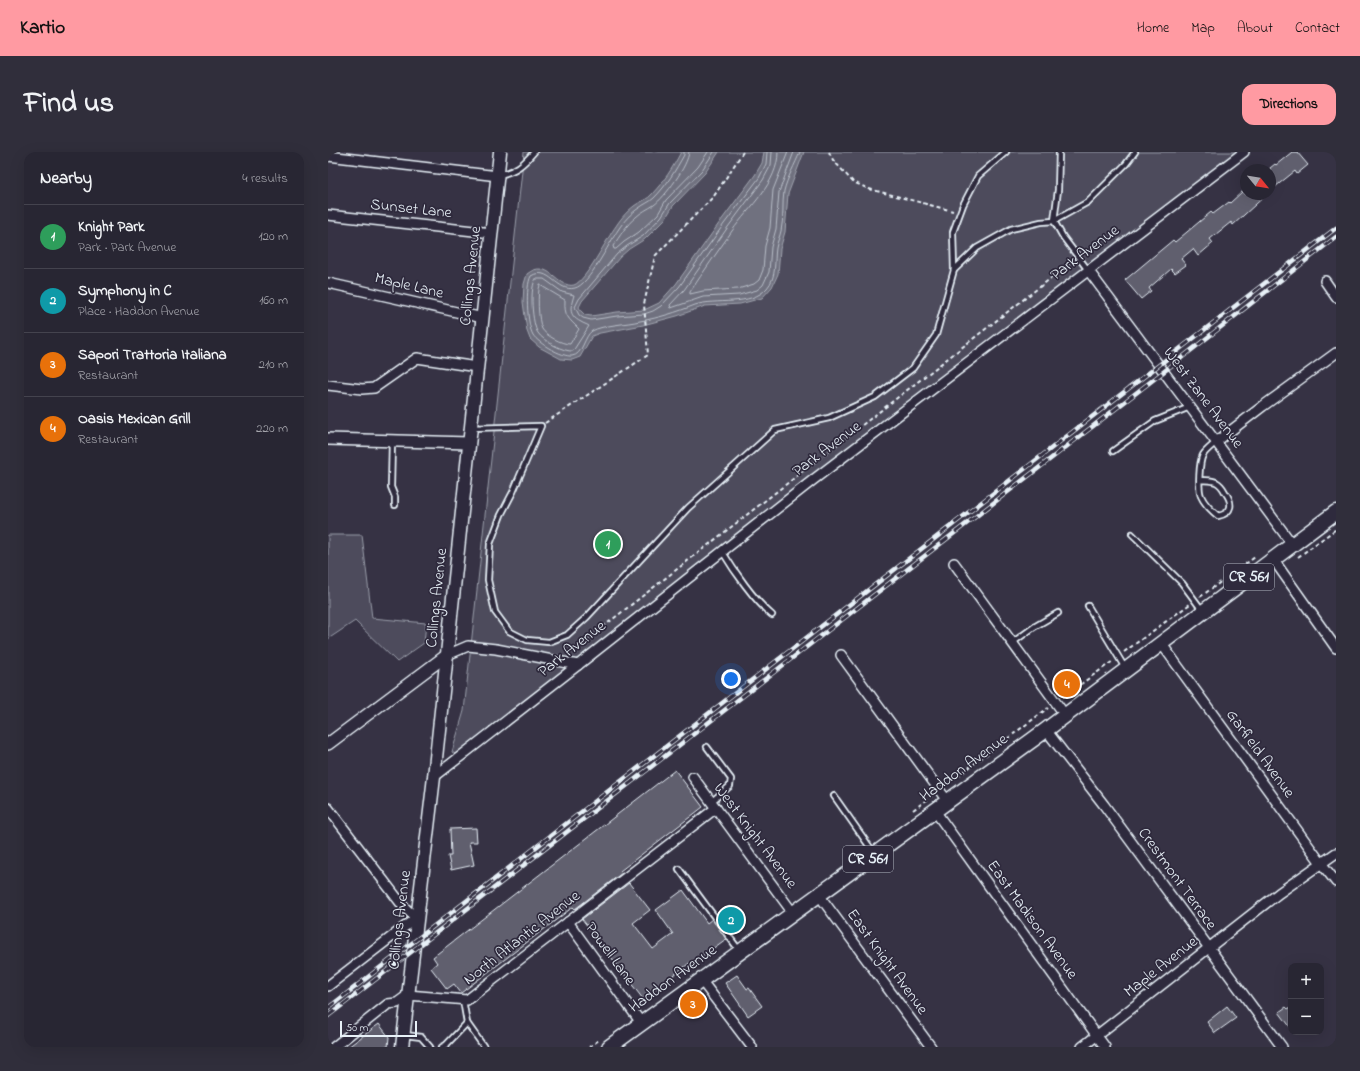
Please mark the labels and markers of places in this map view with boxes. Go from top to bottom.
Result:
pin: 1 [595,529,621,559]
pin: 4 [1054,669,1080,699]
pin: 2 [718,905,744,935]
pin: 3 [680,989,706,1019]

